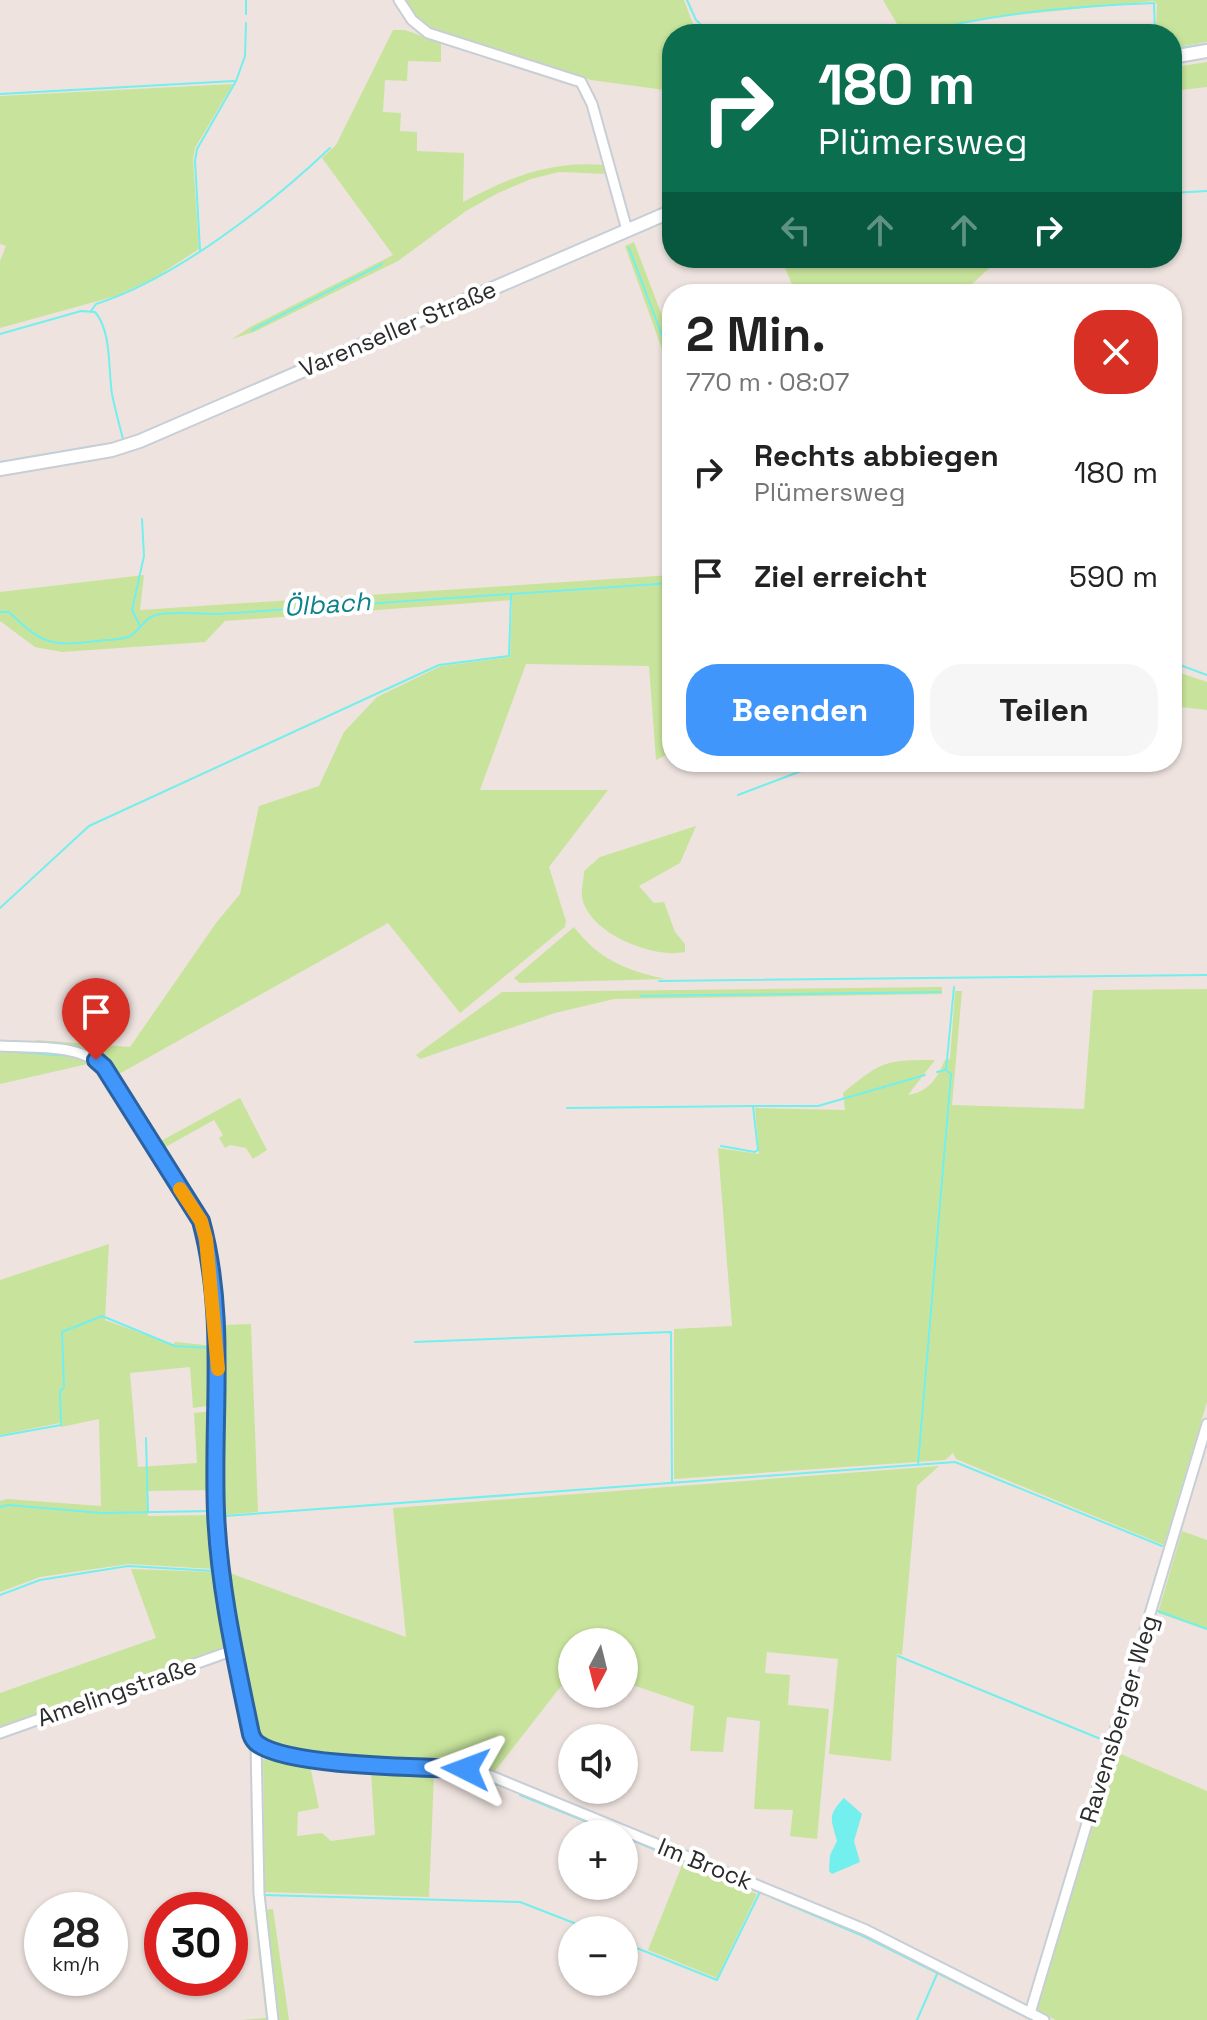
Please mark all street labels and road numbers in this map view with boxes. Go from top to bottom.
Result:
street label: Varenseller Straße [295,273,501,384]
street label: Ravensberger Weg [1072,1611,1165,1826]
street label: Amelingstraße [33,1650,201,1733]
street label: Im Brock [653,1831,757,1897]

